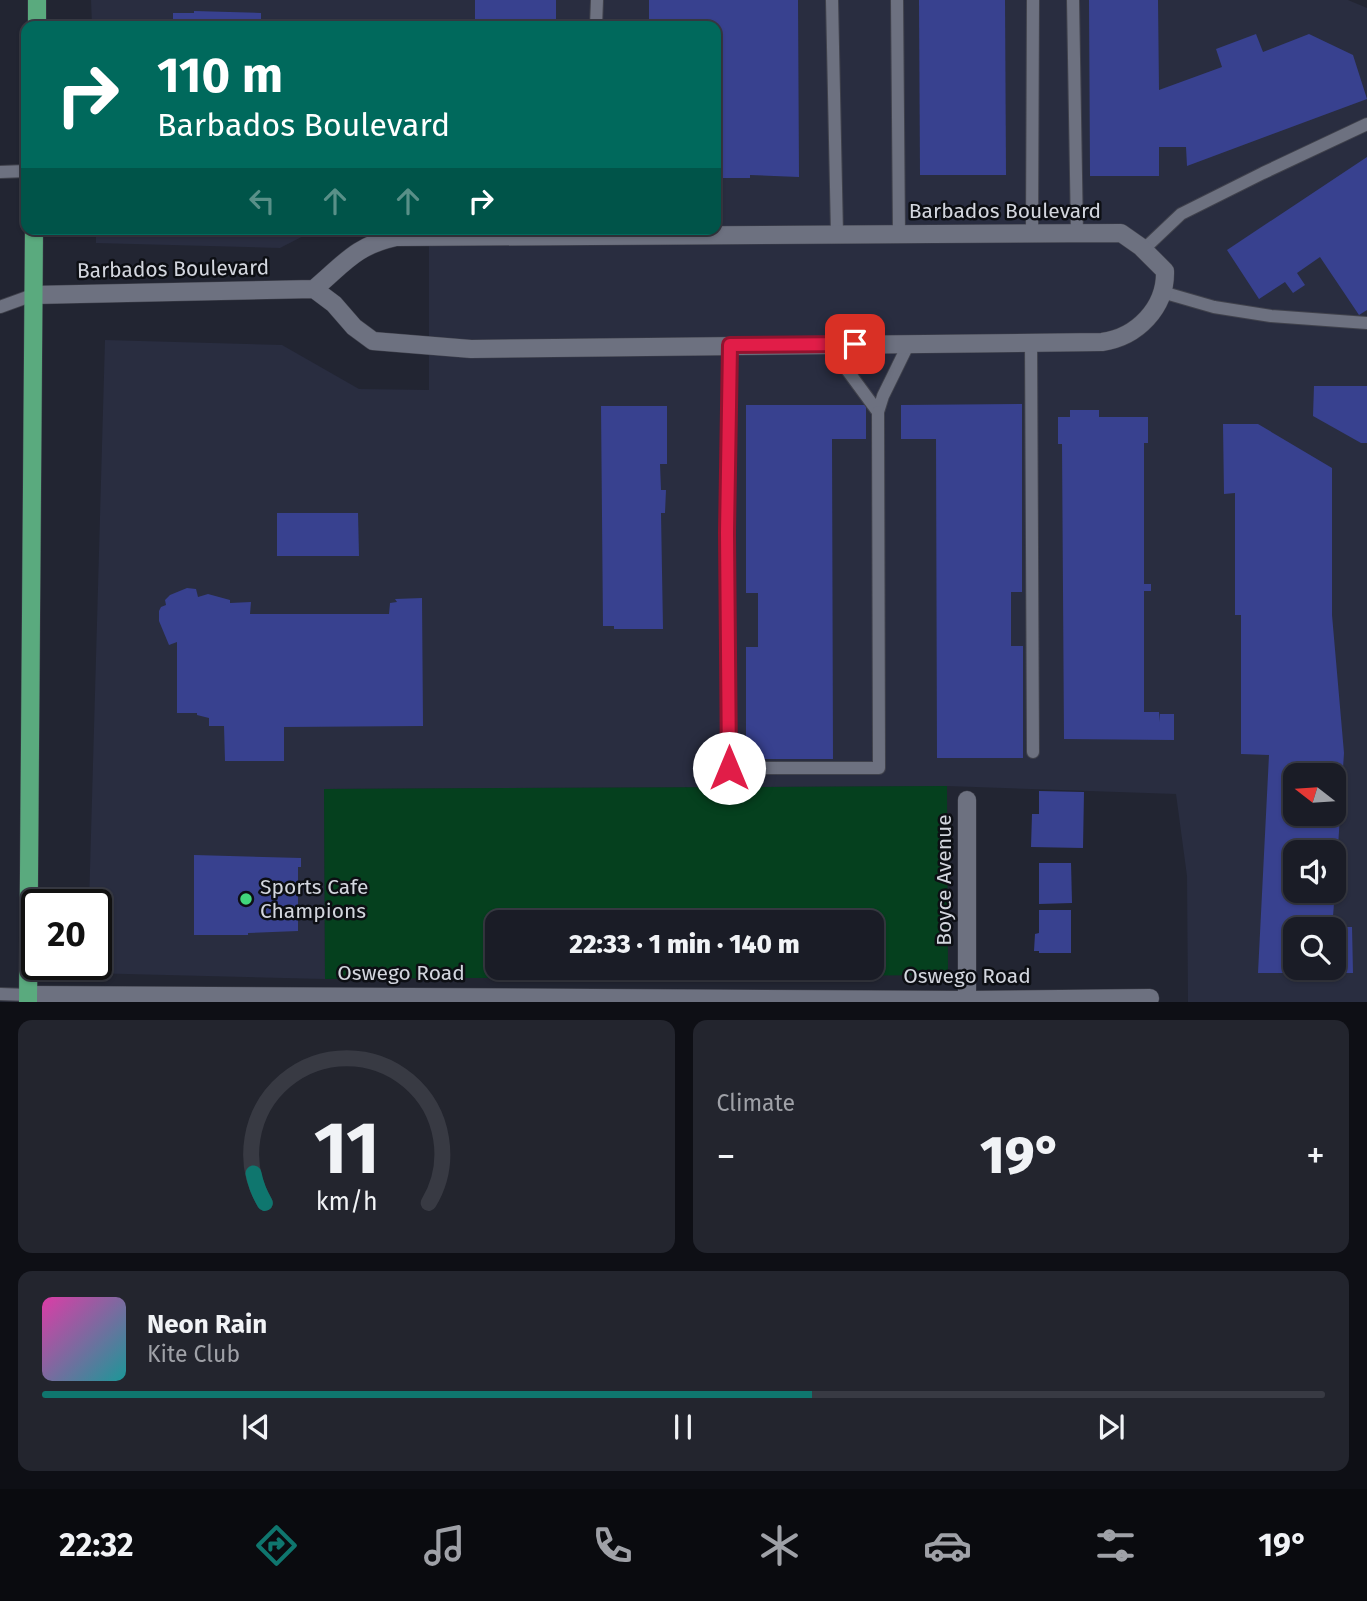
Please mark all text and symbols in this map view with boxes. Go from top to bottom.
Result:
text: 110 m [157,46,283,105]
icon: right [42,49,133,140]
text: Barbados Boulevard [157,106,450,144]
icon: left [243,182,281,220]
icon: ahead [316,182,354,220]
icon: ahead [389,182,427,220]
icon: right [462,182,500,220]
street label: Barbados Boulevard [909,198,1101,224]
street label: Barbados Boulevard [77,254,269,284]
pin [825,314,885,374]
icon: arrive [836,325,874,363]
position arrow [692,731,766,805]
north arrow [1283,763,1346,826]
map controls [1283,763,1346,980]
street label: Boyce Avenue [931,814,957,946]
button: sound [1283,840,1346,903]
place label: Sports Cafe Champions [260,874,369,924]
speed limit sign: 20 [21,889,112,980]
marker: Sports Cafe Champions [238,891,254,907]
button: search [1283,917,1346,980]
text: 22:33 · 1 min · 140 m [569,929,800,960]
street label: Oswego Road [337,960,465,986]
street label: Oswego Road [903,963,1031,989]
text: Climate [717,1089,795,1117]
text: 11 [313,1105,379,1192]
text: 19° [980,1124,1061,1187]
text: − [717,1133,736,1179]
text: + [1306,1133,1325,1179]
text: km/h [315,1186,377,1216]
text: Neon Rain [147,1309,267,1340]
text: Kite Club [147,1340,240,1368]
icon: previous [237,1408,275,1446]
icon: pause [664,1408,702,1446]
icon: next [1092,1408,1130,1446]
icon: directions [252,1521,301,1570]
icon: music [420,1521,469,1570]
icon: phone [588,1521,637,1570]
icon: climate [755,1521,804,1570]
icon: car [923,1521,972,1570]
icon: filters [1091,1521,1140,1570]
text: 22:32 [59,1526,133,1564]
text: 19° [1258,1526,1308,1564]

